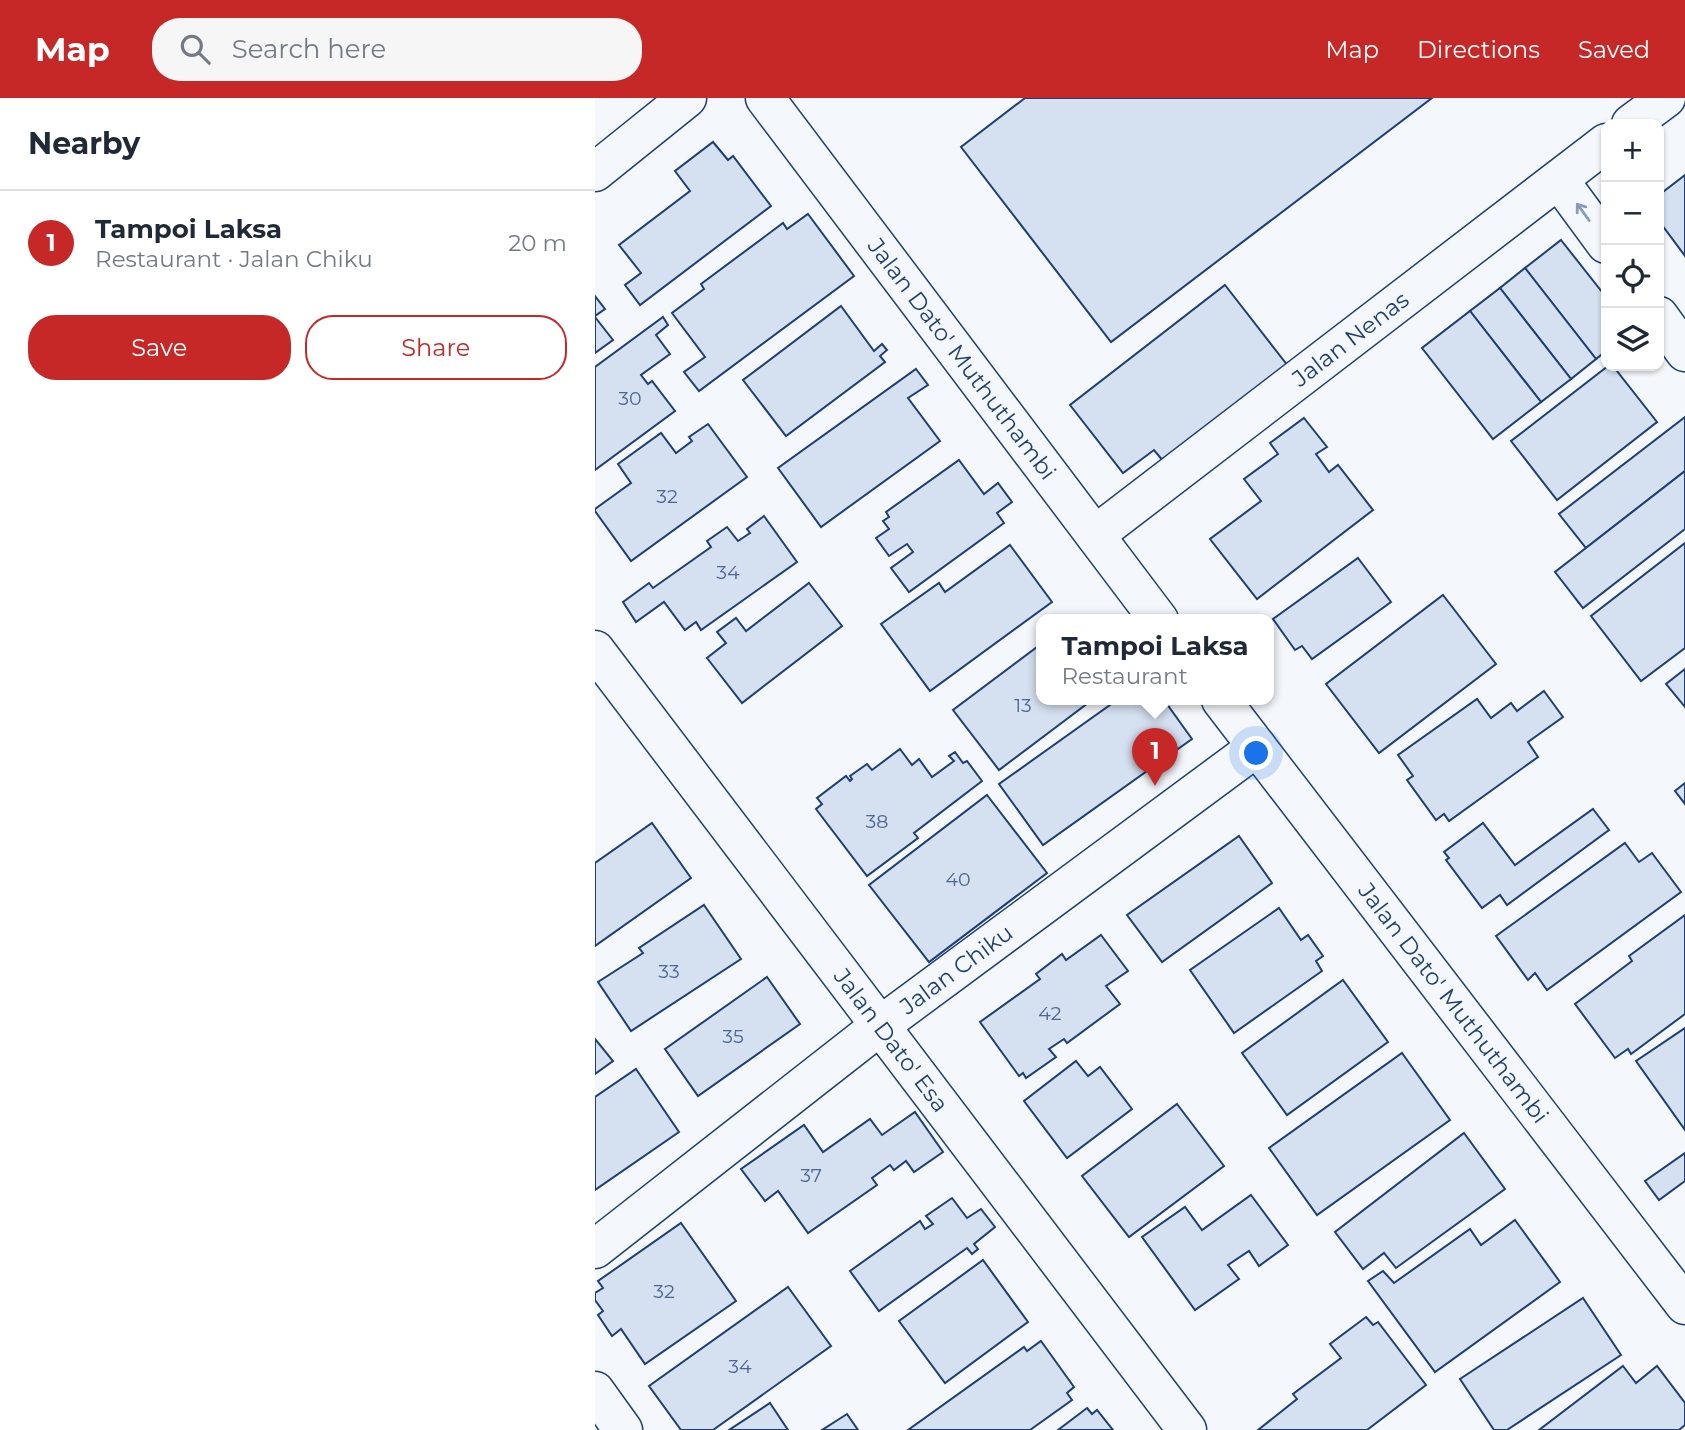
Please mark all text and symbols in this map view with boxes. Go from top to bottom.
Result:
search box [152,18,642,81]
text: Map [35,29,110,69]
icon: search [176,30,214,68]
text: Search here [232,33,386,65]
text: Map [1326,35,1379,64]
text: Directions [1417,35,1540,64]
text: Saved [1578,35,1650,64]
map controls [1601,119,1664,371]
button: + [1601,119,1664,182]
text: Nearby [28,125,140,162]
button: − [1601,182,1664,245]
one-way arrow [1575,203,1590,222]
text: Tampoi Laksa [95,213,282,245]
text: 1 [46,229,56,257]
text: 20 m [508,229,567,257]
street label: Jalan Dato' Muthuthambi [861,232,1062,485]
text: Restaurant · Jalan Chiku [95,245,373,273]
button: locate [1601,245,1664,308]
street label: Jalan Nenas [1286,285,1414,393]
button: layers [1601,308,1664,371]
button: Save [28,315,291,380]
button: Share [305,315,567,380]
house number: 30 [618,387,642,410]
house number: 32 [656,485,678,508]
house number: 34 [716,561,740,584]
popup [1036,614,1274,705]
text: Tampoi Laksa [1061,630,1249,662]
text: Restaurant [1061,662,1188,690]
house number: 13 [1014,694,1032,717]
pin: 1 [1132,728,1178,786]
your location [1239,736,1273,770]
house number: 38 [866,810,888,833]
house number: 40 [945,868,971,891]
street label: Jalan Dato' Muthuthambi [1352,877,1554,1129]
street label: Jalan Chiku [894,918,1018,1021]
house number: 33 [658,960,680,983]
street label: Jalan Dato' Esa [827,962,955,1118]
house number: 42 [1038,1002,1062,1025]
house number: 35 [722,1025,744,1048]
house number: 37 [800,1164,822,1187]
house number: 32 [653,1280,675,1303]
house number: 34 [728,1355,752,1378]

